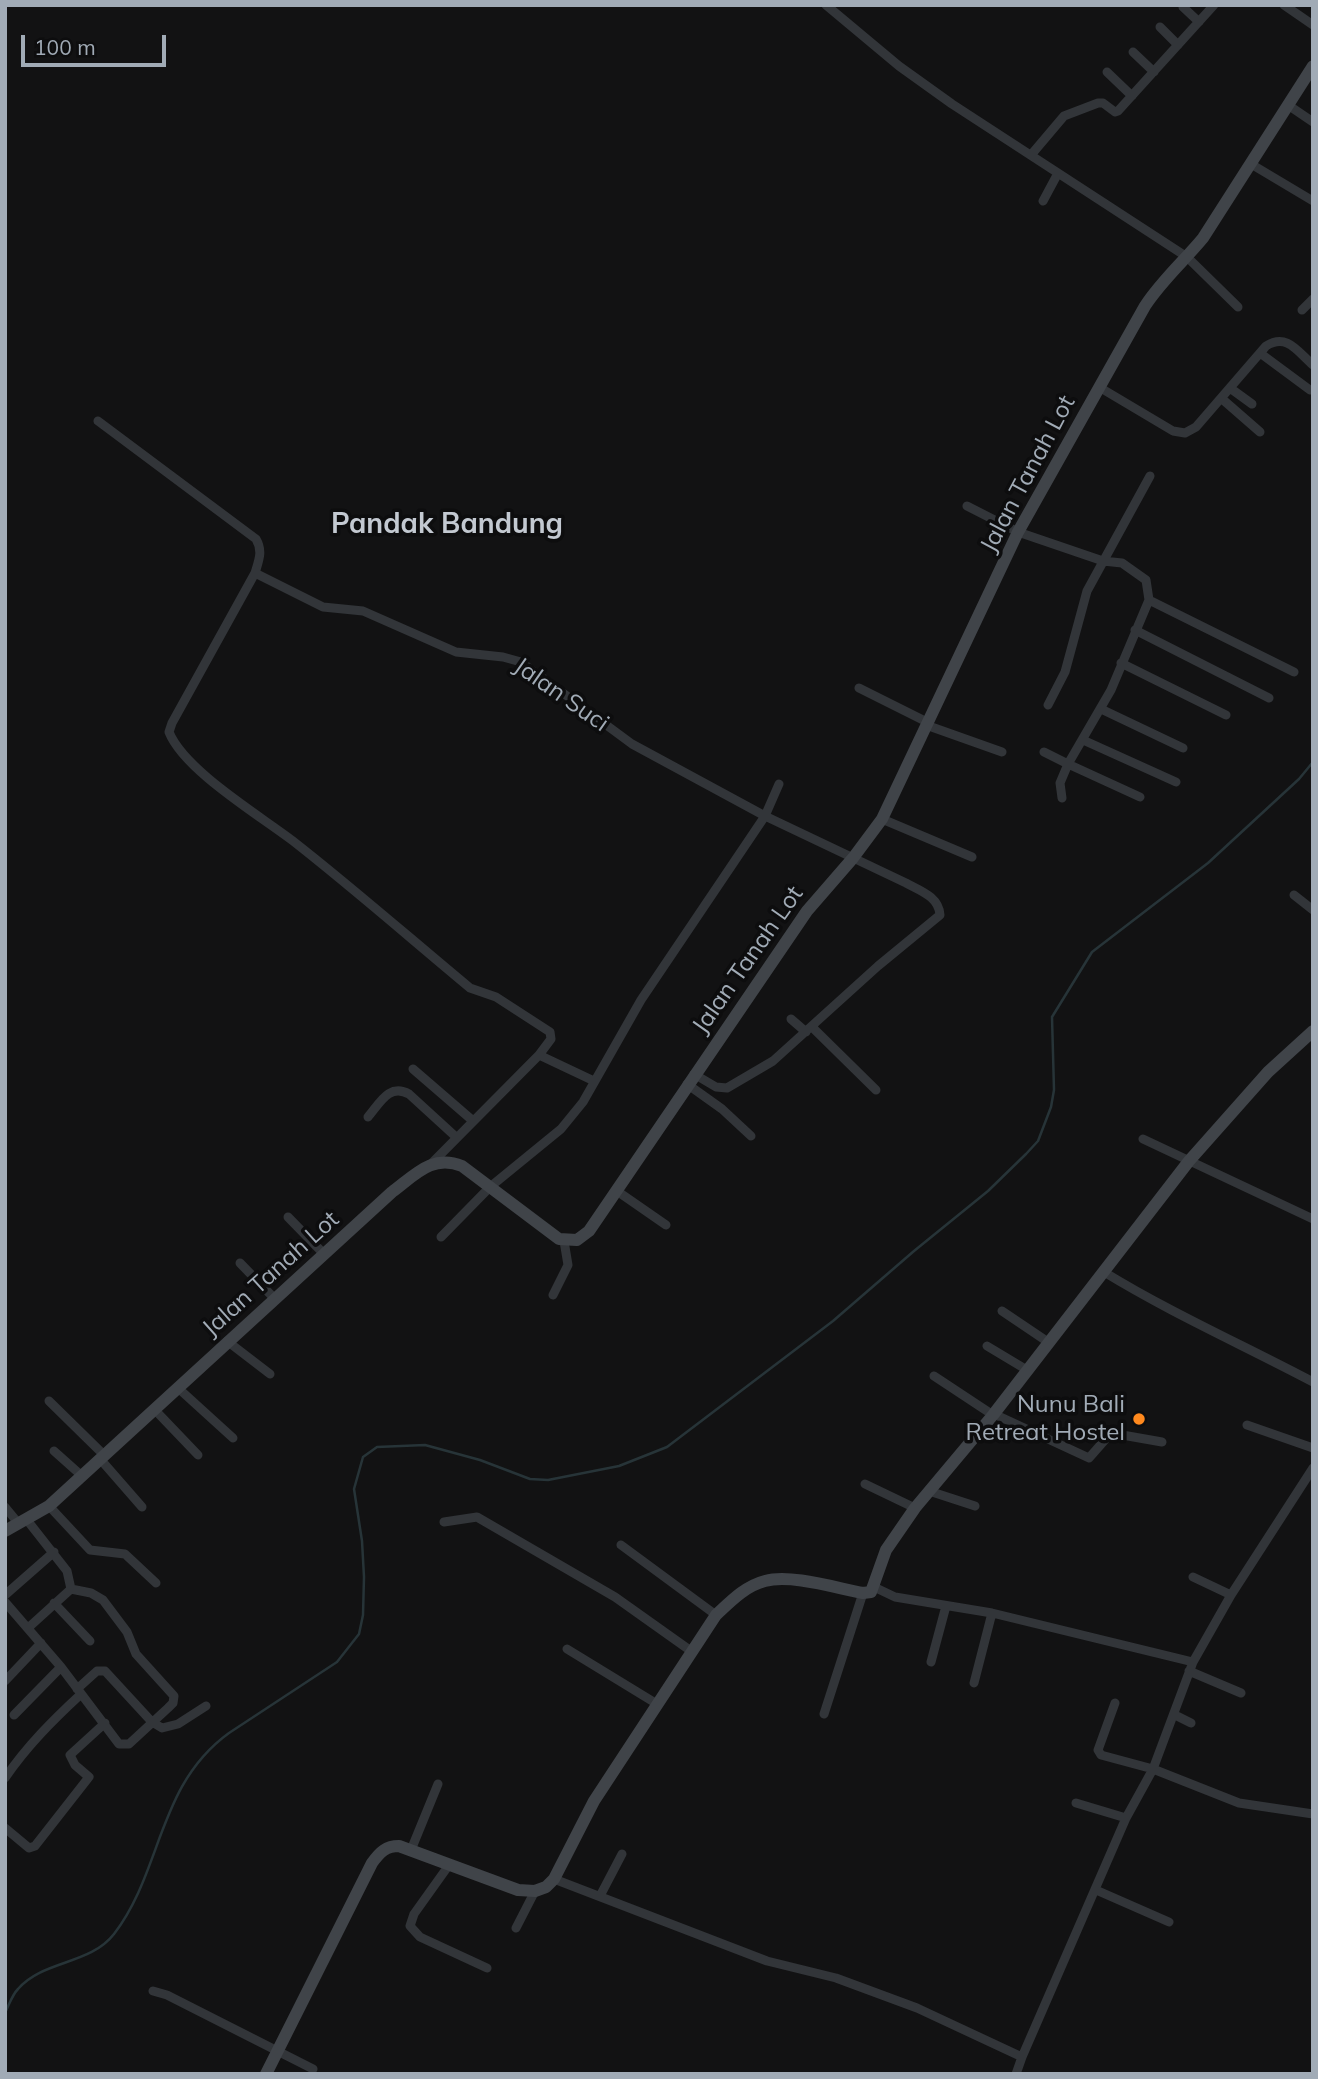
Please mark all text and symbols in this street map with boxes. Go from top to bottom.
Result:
scale bar [24,21,170,65]
text: 100 m [34,34,96,60]
street label: Jalan Tanah Lot [975,391,1081,557]
district label: Pandak Bandung [331,508,563,542]
street label: Jalan Suci [508,652,614,738]
street label: Jalan Tanah Lot [686,881,810,1039]
street label: Jalan Tanah Lot [197,1205,345,1343]
place label: Nunu Bali Retreat Hostel [966,1391,1125,1447]
marker: Nunu Bali Retreat Hostel [1131,1411,1147,1427]

